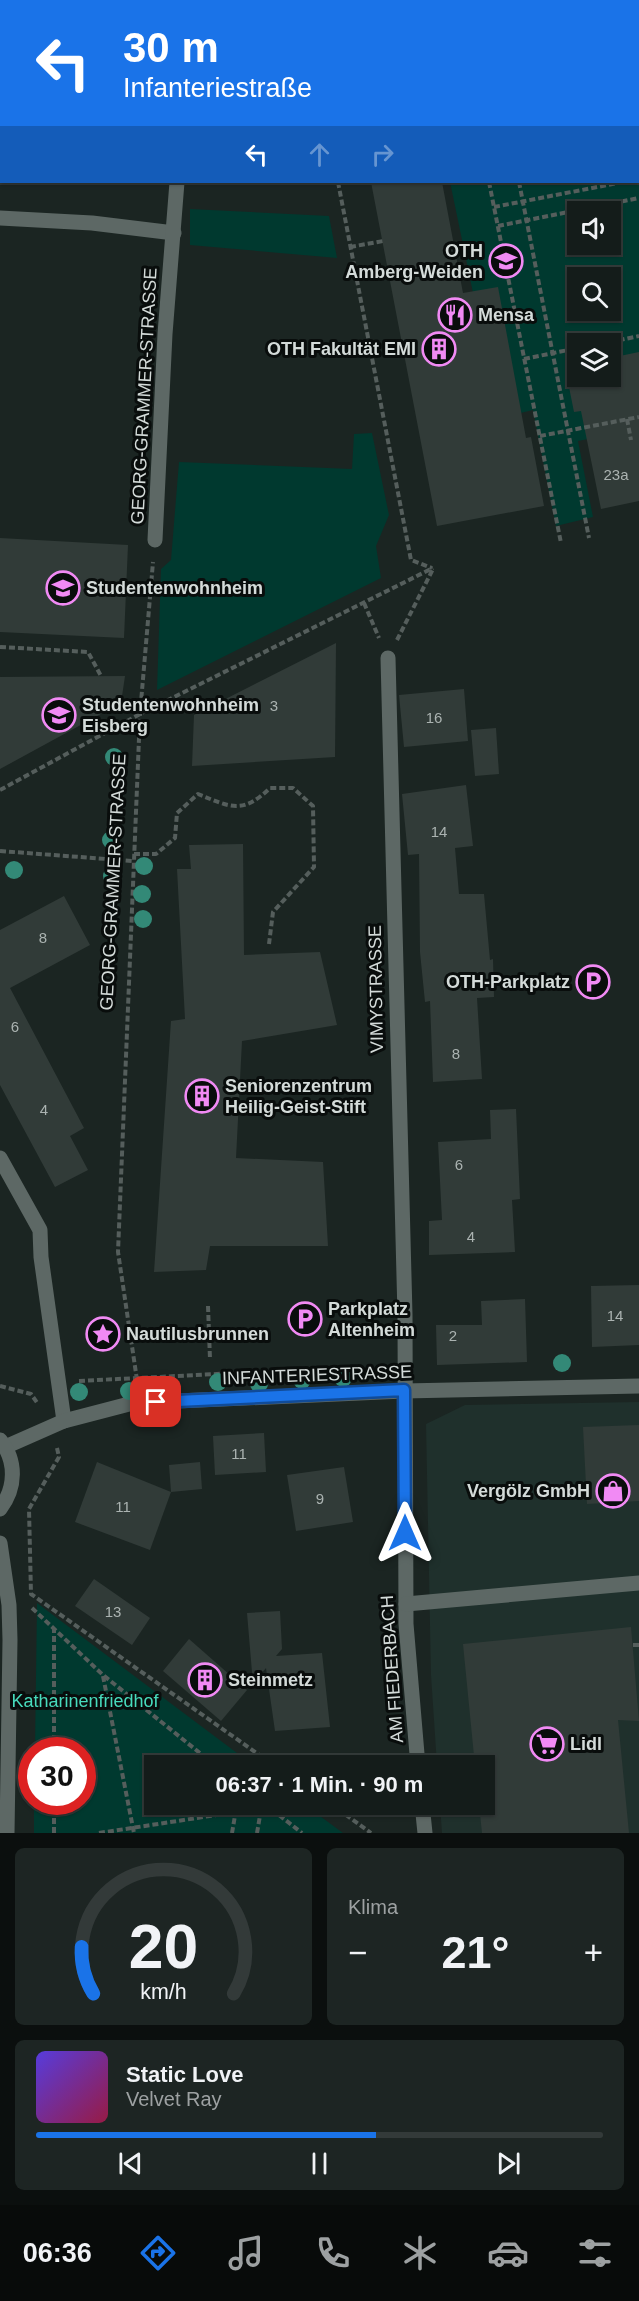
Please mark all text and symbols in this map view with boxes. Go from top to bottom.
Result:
icon: left [24,24,102,102]
text: 30 m [123,24,219,71]
text: Infanteriestraße [123,73,312,103]
icon: left [240,138,273,171]
icon: ahead [303,138,336,171]
icon: right [366,138,399,171]
map controls [567,201,621,387]
button: sound [567,201,621,255]
place label: OTH Amberg-Weiden [345,241,483,282]
school or university icon: OTH Amberg-Weiden [488,243,524,279]
street label: GEORG-GRAMMER-STRASSE [127,267,161,525]
button: search [567,267,621,321]
restaurant icon: Mensa [437,297,473,333]
place label: Mensa [478,305,535,325]
building icon: OTH Fakultät EMI [421,331,457,367]
button: layers [567,333,621,387]
place label: OTH Fakultät EMI [267,339,416,359]
house number: 23a [603,466,629,483]
school or university icon: Studentenwohnheim [45,570,81,606]
place label: Studentenwohnheim [86,578,263,598]
place label: Studentenwohnheim Eisberg [82,695,259,736]
school or university icon: Studentenwohnheim Eisberg [41,697,77,733]
house number: 3 [270,697,278,714]
house number: 16 [426,709,442,726]
street label: GEORG-GRAMMER-STRASSE [96,753,130,1011]
house number: 14 [431,823,447,840]
street label: VIMYSTRASSE [365,925,387,1053]
house number: 8 [39,929,47,946]
parking icon: OTH-Parkplatz [575,964,611,1000]
place label: OTH-Parkplatz [446,972,570,992]
house number: 6 [11,1018,19,1035]
house number: 8 [452,1045,460,1062]
place label: Seniorenzentrum Heilig-Geist-Stift [225,1076,372,1117]
building icon: Seniorenzentrum Heilig-Geist-Stift [184,1078,220,1114]
house number: 4 [40,1101,48,1118]
house number: 6 [455,1156,463,1173]
house number: 4 [467,1228,475,1245]
place label: Parkplatz Altenheim [328,1299,415,1340]
parking icon: Parkplatz Altenheim [287,1301,323,1337]
house number: 14 [607,1307,623,1324]
place icon: Nautilusbrunnen [85,1316,121,1352]
place label: Nautilusbrunnen [126,1324,269,1344]
house number: 2 [449,1327,457,1344]
street label: INFANTERIESTRASSE [222,1362,412,1388]
pin [130,1376,181,1427]
icon: arrive [139,1385,172,1418]
house number: 11 [231,1445,247,1462]
shop icon: Vergölz GmbH [595,1473,631,1509]
place label: Vergölz GmbH [467,1481,590,1501]
house number: 9 [316,1490,324,1507]
house number: 11 [115,1498,131,1515]
position arrow [373,1501,437,1565]
street label: AM FIEDERBACH [377,1594,407,1744]
house number: 13 [105,1603,121,1620]
building icon: Steinmetz [187,1662,223,1698]
place label: Steinmetz [228,1670,313,1690]
park label: Katharinenfriedhof [11,1691,160,1711]
supermarket icon: Lidl [529,1726,565,1762]
place label: Lidl [570,1734,602,1754]
speed limit sign: 30 [18,1737,96,1815]
text: 06:37 · 1 Min. · 90 m [216,1772,423,1797]
text: Klima [348,1896,398,1918]
text: 20 [129,1912,198,1981]
text: 21° [441,1927,510,1978]
text: − [348,1934,367,1971]
text: + [584,1934,603,1971]
text: km/h [140,1980,187,2004]
text: Static Love [126,2062,243,2087]
text: Velvet Ray [126,2088,222,2110]
icon: previous [114,2147,147,2180]
icon: pause [303,2147,336,2180]
icon: next [492,2147,525,2180]
icon: directions [137,2232,179,2274]
icon: music [225,2232,267,2274]
icon: phone [312,2232,354,2274]
icon: climate [399,2232,441,2274]
icon: car [487,2232,529,2274]
icon: filters [574,2232,616,2274]
text: 06:36 [23,2238,92,2268]

